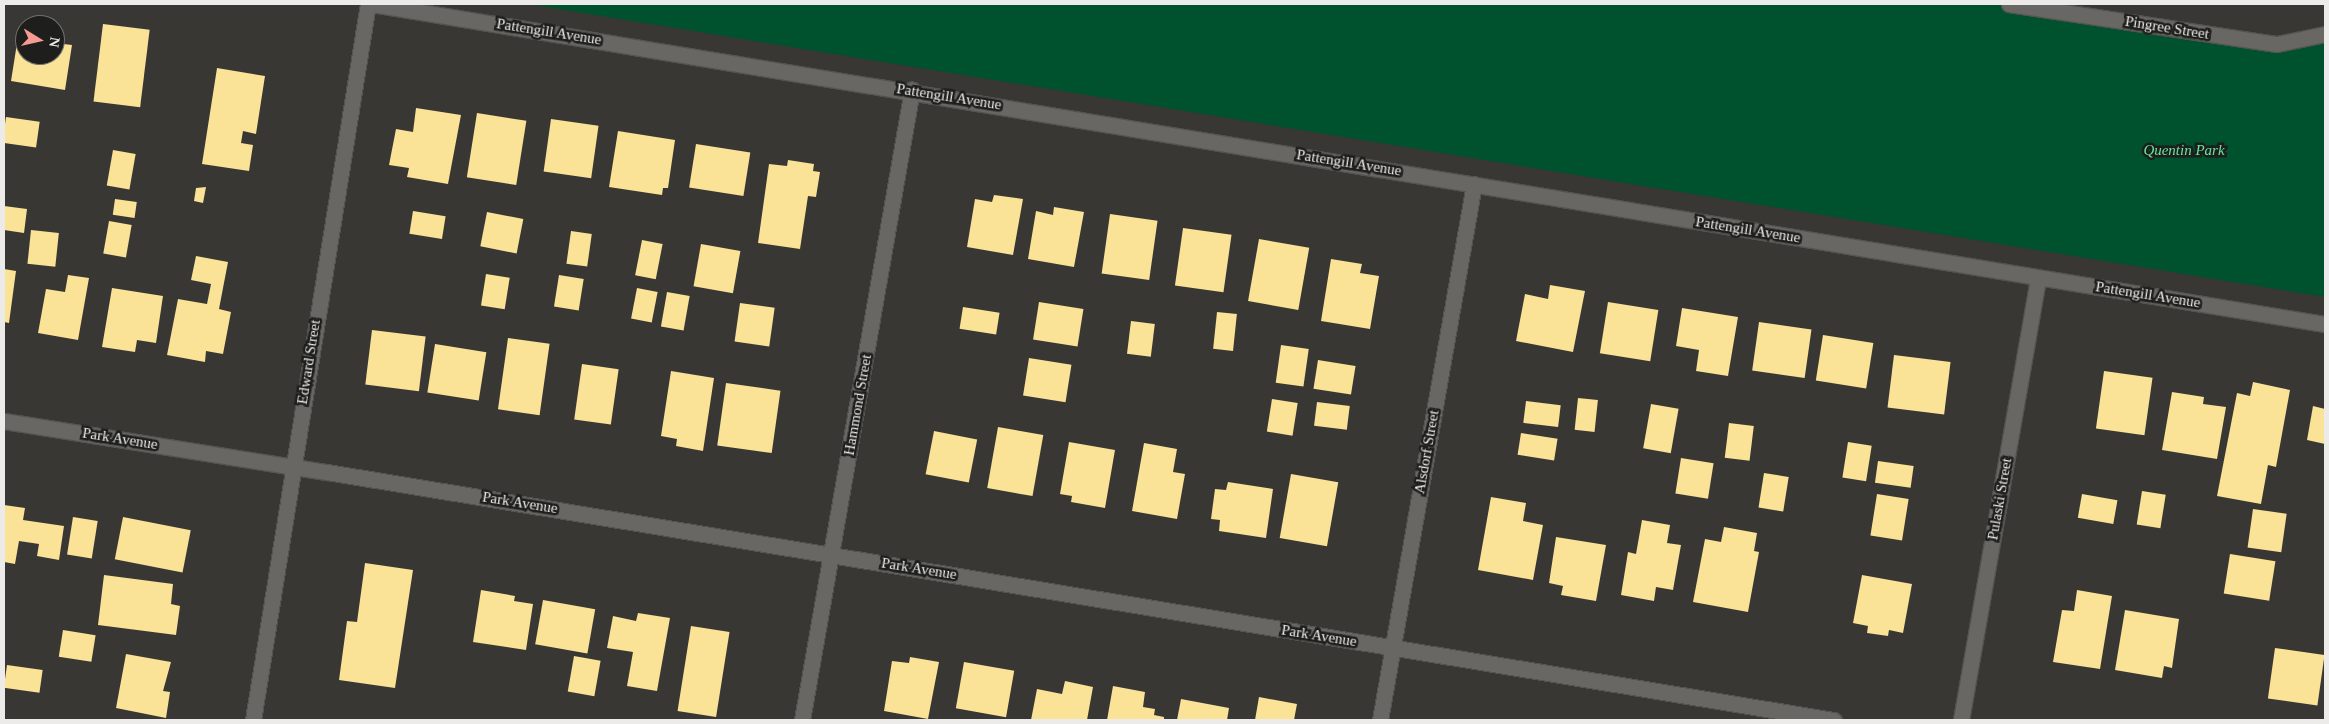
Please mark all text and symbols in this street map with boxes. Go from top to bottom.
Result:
street label: Pingree Street [2124,12,2210,44]
north arrow [15,15,65,65]
street label: Pattengill Avenue [495,15,603,49]
text: N [46,36,63,48]
street label: Pattengill Avenue [895,80,1003,114]
park label: Quentin Park [2143,142,2225,160]
street label: Pattengill Avenue [1295,146,1403,180]
street label: Pattengill Avenue [1694,213,1802,247]
street label: Pattengill Avenue [2094,278,2202,312]
street label: Edward Street [293,318,325,406]
street label: Hammond Street [840,353,876,457]
street label: Alsdorf Street [1411,409,1443,495]
street label: Park Avenue [81,424,159,454]
street label: Pulaski Street [1984,457,2016,541]
street label: Park Avenue [481,488,559,518]
street label: Park Avenue [880,554,958,584]
street label: Park Avenue [1280,621,1358,651]

